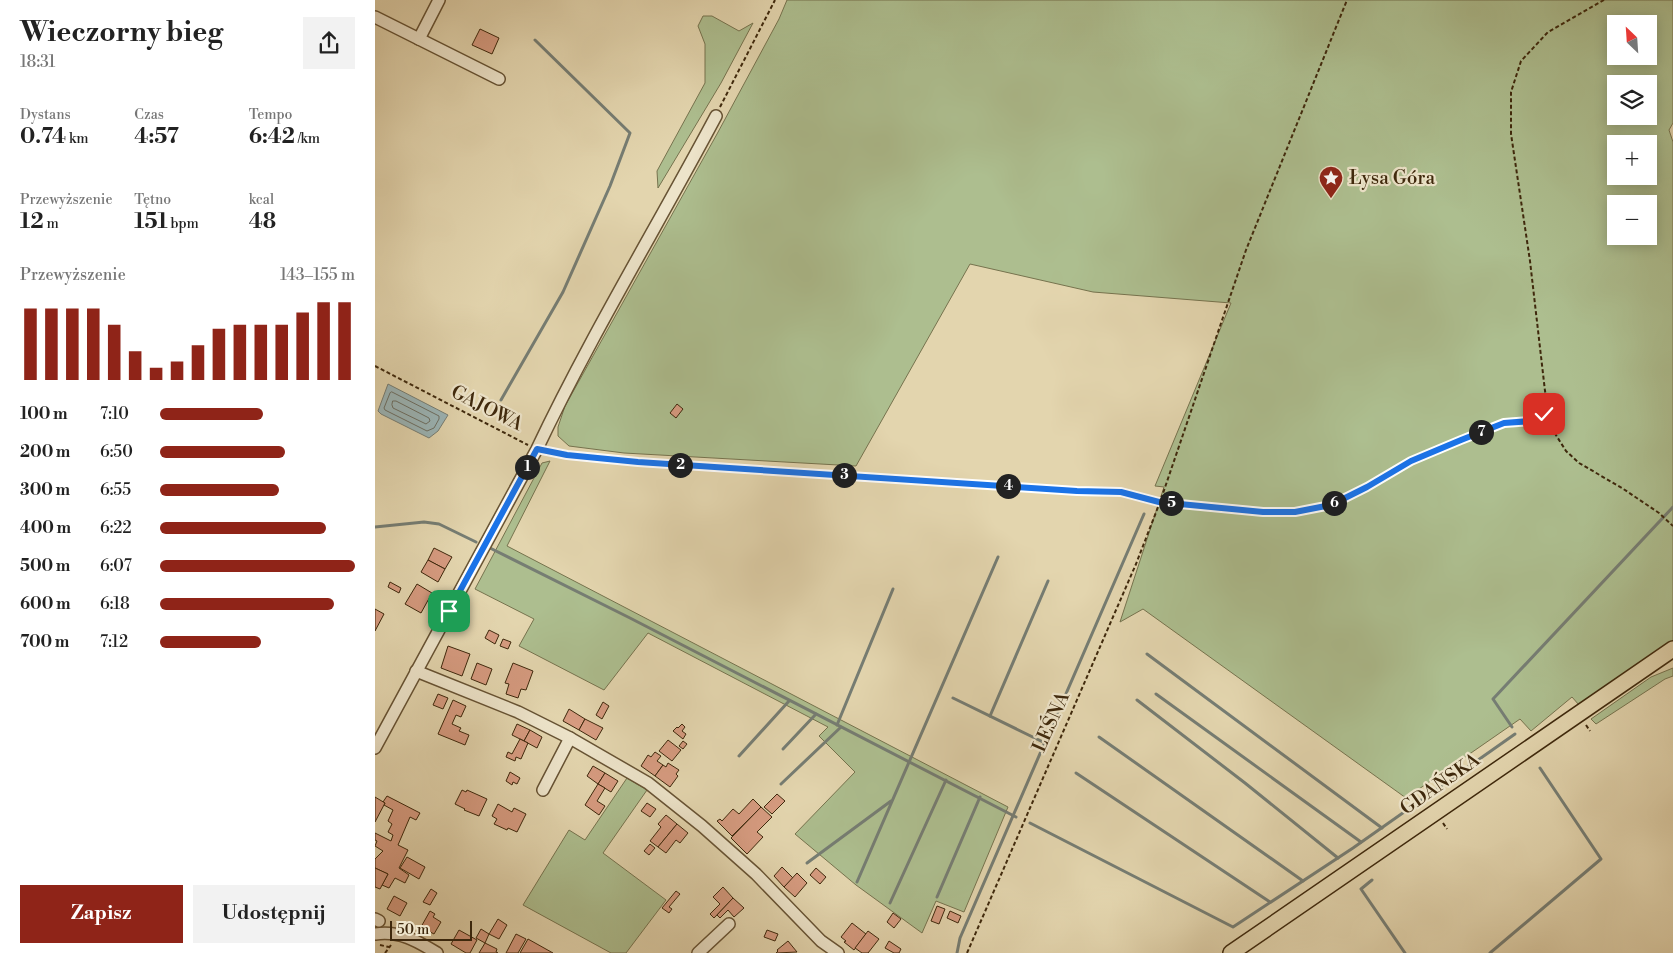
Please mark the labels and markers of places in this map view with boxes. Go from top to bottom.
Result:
place icon: Łysa Góra [1318,165,1344,199]
place label: Łysa Góra [1349,166,1435,190]
pin [1523,393,1565,435]
pin: 7 [1469,420,1493,444]
pin: 2 [667,452,693,478]
pin: 1 [515,454,539,480]
pin: 3 [831,462,857,488]
pin: 4 [995,474,1021,498]
pin: 5 [1159,490,1183,516]
pin: 6 [1321,490,1347,516]
pin [428,590,470,632]

